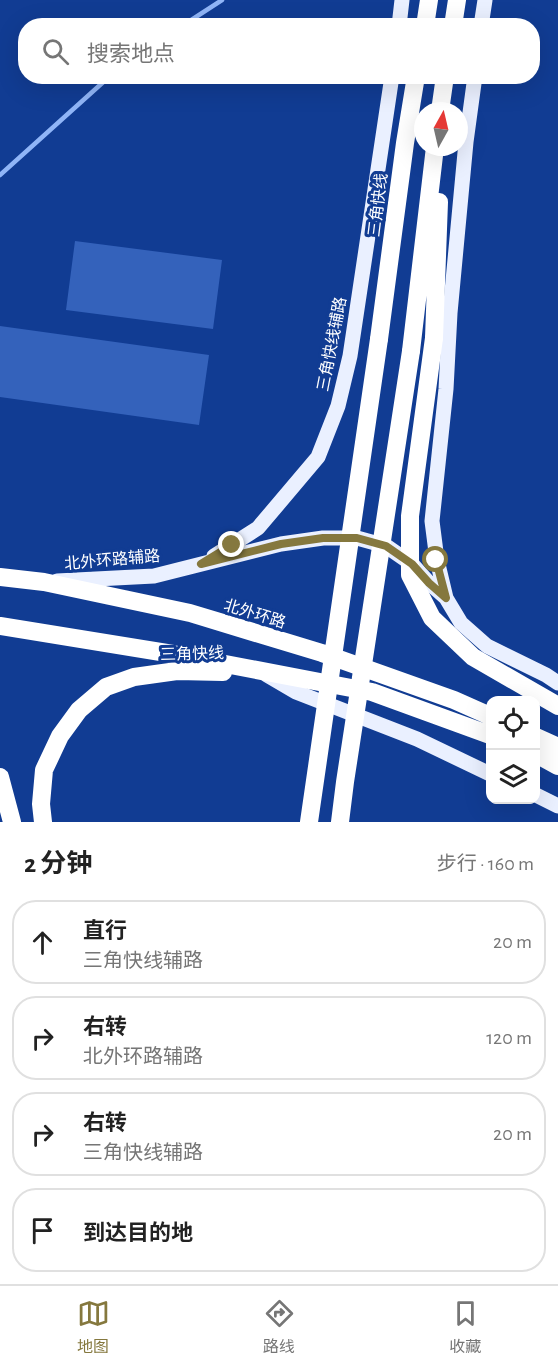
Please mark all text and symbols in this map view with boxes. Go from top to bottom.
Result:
search box [18,18,540,84]
icon: search [39,35,72,68]
text: 搜索地点 [87,43,175,65]
north arrow [414,102,468,156]
street label: 三角快线 [364,172,390,238]
street label: 三角快线辅路 [313,295,349,393]
route end [218,531,244,557]
route start [422,546,448,572]
street label: 北外环路辅路 [63,547,161,572]
street label: 北外环路 [222,596,288,631]
street label: 三角快线 [160,643,224,663]
map controls [486,696,540,804]
button: locate [486,696,540,750]
button: layers [486,750,540,804]
text: 2 分钟 [24,851,92,877]
text: 步行 · 160 m [437,854,534,874]
text: 直行 [83,920,127,942]
icon: ahead [26,926,59,959]
text: 20 m [493,932,532,952]
text: 三角快线辅路 [83,951,203,971]
text: 右转 [83,1016,127,1038]
icon: right [26,1022,59,1055]
text: 120 m [486,1028,532,1048]
text: 北外环路辅路 [83,1047,203,1067]
text: 右转 [83,1112,127,1134]
icon: right [26,1118,59,1151]
text: 20 m [493,1124,532,1144]
text: 三角快线辅路 [83,1143,203,1163]
icon: arrive [26,1214,59,1247]
text: 到达目的地 [83,1222,193,1244]
tab: 地图 [77,1297,110,1357]
tab: 路线 [263,1297,296,1357]
tab: 收藏 [449,1297,482,1357]

